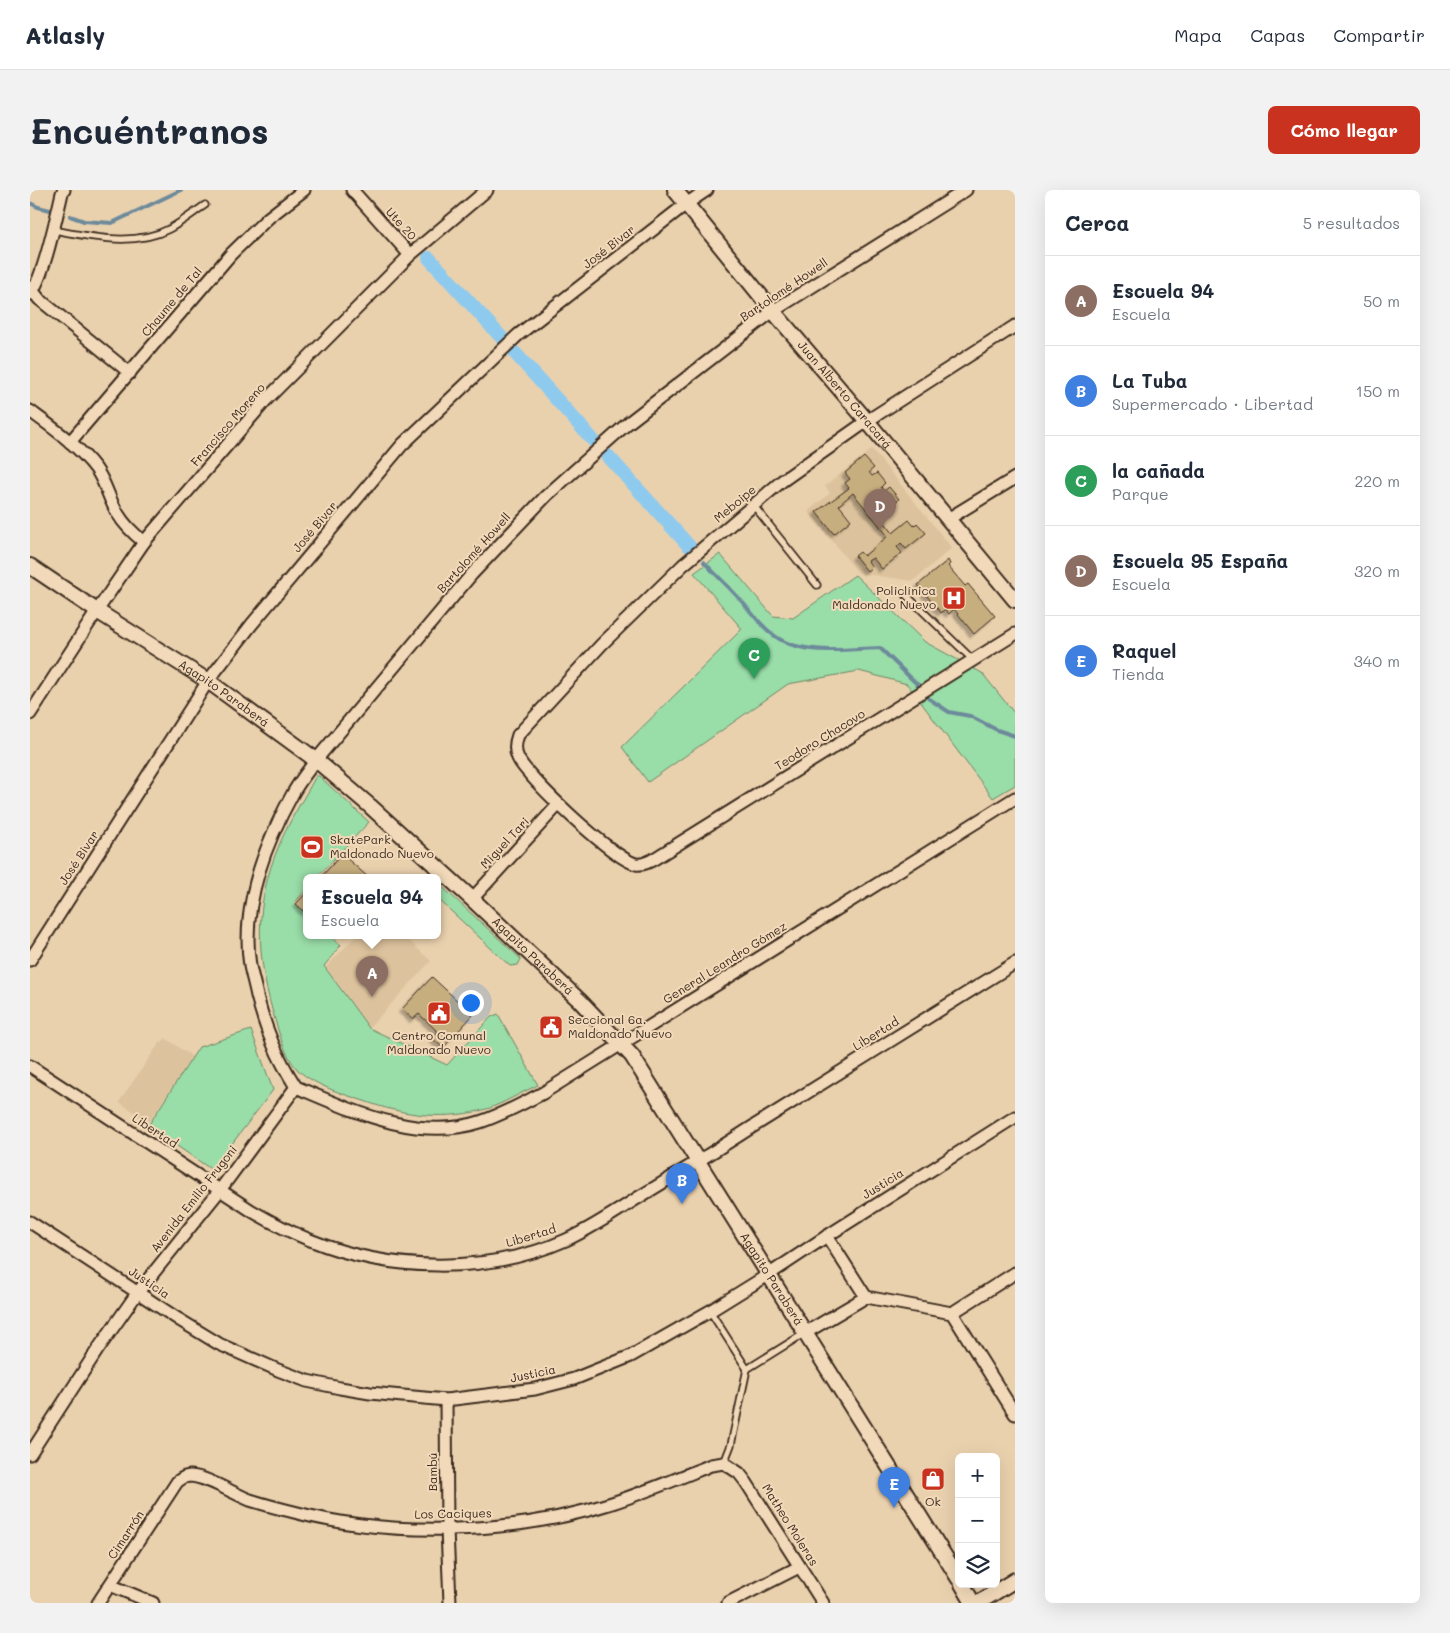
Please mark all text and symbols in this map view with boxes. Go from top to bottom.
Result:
text: Atlasly [25,19,105,50]
text: Mapa [1174,23,1222,47]
text: Capas [1250,23,1305,47]
text: Compartir [1333,23,1425,47]
button: Cómo llegar [1268,106,1420,154]
text: Encuéntranos [30,107,269,153]
street label: Ute 20 [383,204,421,243]
text: Cerca [1065,209,1130,236]
text: 5 resultados [1303,212,1400,233]
street label: José Bivar [579,221,638,272]
street label: Bartolomé Howell [736,254,831,325]
street label: Chaume de Tal [137,263,205,340]
text: Escuela 94 [1112,278,1214,303]
text: A [1075,290,1087,311]
text: 50 m [1363,290,1400,311]
text: Escuela [1112,303,1171,324]
street label: Juan Alberto Caracará [795,337,896,452]
text: La Tuba [1112,368,1187,393]
street label: Francisco Moreno [187,379,268,469]
text: B [1076,380,1086,401]
text: 150 m [1356,380,1400,401]
text: Supermercado · Libertad [1112,393,1313,414]
text: la cañada [1112,458,1205,483]
text: C [1075,470,1087,491]
text: 220 m [1354,470,1400,491]
street label: Meboipe [710,481,759,526]
text: Parque [1112,483,1169,504]
pin: D [864,489,896,530]
street label: José Bivar [288,498,340,555]
street label: Bartolomé Howell [433,509,514,596]
text: Escuela 95 España [1112,548,1288,573]
text: D [1075,560,1087,581]
text: 320 m [1354,560,1400,581]
text: Escuela [1112,573,1171,594]
place label: Policlínica Maldonado Nuevo [832,582,936,612]
hospital icon: Policlínica Maldonado Nuevo [941,585,967,611]
pin: C [738,638,770,679]
text: Raquel [1112,638,1176,663]
text: E [1076,650,1086,671]
text: 340 m [1353,650,1400,671]
street label: Agapito Paraberá [176,656,273,730]
text: Tienda [1112,663,1165,684]
street label: Teodoro Chacovo [771,705,868,773]
street label: Miguel Tari [476,813,532,872]
street label: José Bivar [55,827,102,888]
place label: SkatePark Maldonado Nuevo [330,831,434,861]
sports icon: SkatePark Maldonado Nuevo [299,834,325,860]
popup [303,874,441,939]
text: Escuela 94 [321,884,423,909]
text: Escuela [321,909,380,930]
street label: Agapito Paraberá [489,913,578,998]
street label: General Leandro Gómez [660,917,790,1007]
pin: A [356,956,388,997]
your location [458,990,484,1016]
public building icon: Centro Comunal Maldonado Nuevo [426,1000,452,1026]
place label: Seccional 6a. Maldonado Nuevo [568,1011,672,1041]
street label: Libertad [849,1013,902,1054]
public building icon: Seccional 6a. Maldonado Nuevo [538,1014,564,1040]
place label: Centro Comunal Maldonado Nuevo [387,1027,491,1057]
street label: Libertad [130,1109,182,1151]
street label: Avenida Emilio Frugoni [146,1142,240,1255]
pin: B [666,1163,698,1204]
street label: Justicia [859,1164,906,1202]
street label: Libertad [504,1220,558,1250]
street label: Agapito Paraberá [737,1229,807,1328]
street label: Justicia [126,1263,173,1302]
street label: Justicia [509,1360,557,1386]
street label: Bambú [424,1453,440,1491]
map controls [955,1453,1000,1588]
button: + [955,1453,1000,1498]
shop icon: Ok [920,1466,946,1492]
pin: E [878,1467,910,1508]
street label: Matheo Moleras [759,1480,823,1569]
place label: Ok [925,1493,941,1509]
button: − [955,1498,1000,1543]
street label: Los Caciques [414,1504,492,1522]
street label: Cimarrón [103,1507,147,1562]
button: layers [955,1543,1000,1588]

